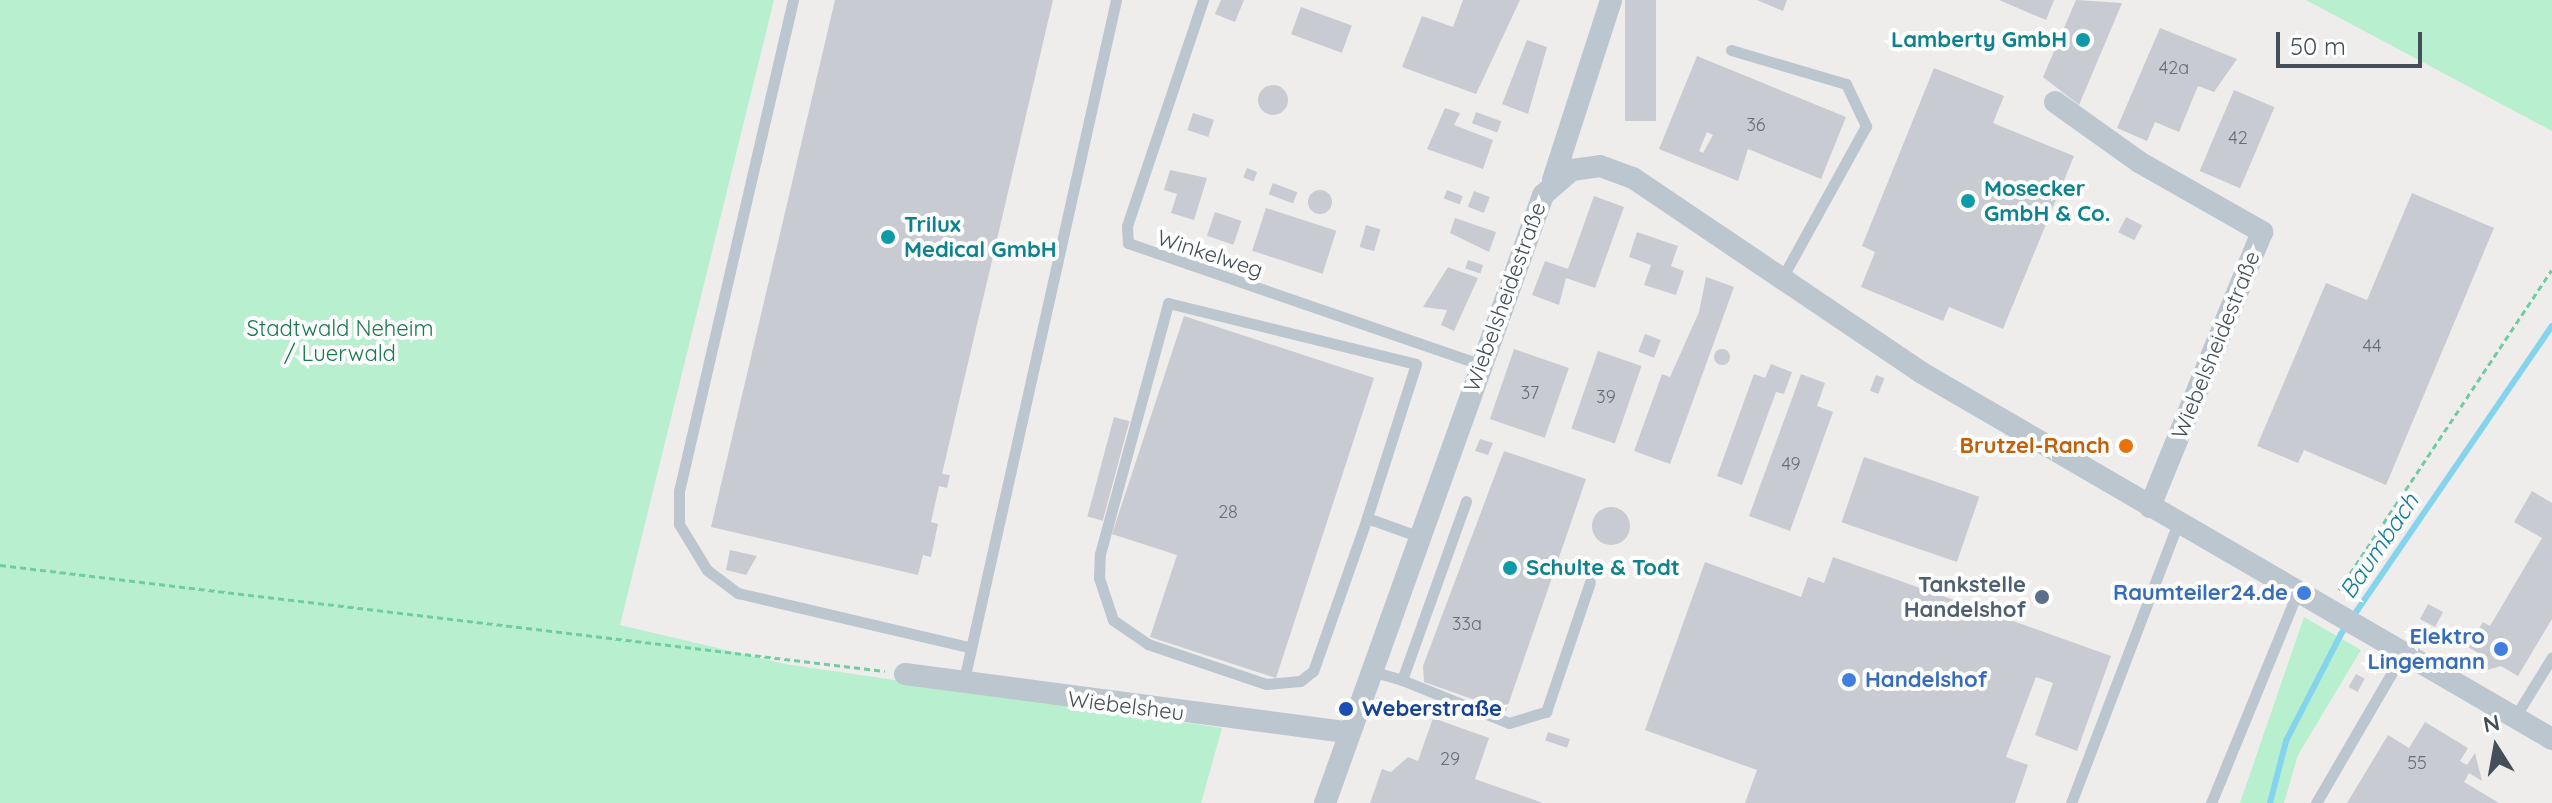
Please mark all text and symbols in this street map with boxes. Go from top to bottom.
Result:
scale bar [2280,16,2426,66]
place label: Lamberty GmbH [1891,27,2067,53]
marker: Lamberty GmbH [2074,31,2092,49]
text: 50 m [2290,31,2346,61]
house number: 42a [2159,57,2189,79]
house number: 36 [1746,114,1766,136]
house number: 42 [2228,127,2248,149]
place label: Mosecker GmbH & Co. [1984,175,2110,226]
marker: Mosecker GmbH & Co. [1959,192,1977,210]
street label: Wiebelsheidestraße [1458,199,1552,395]
place label: Trilux Medical GmbH [904,211,1057,262]
street label: Winkelweg [1154,224,1266,284]
marker: Trilux Medical GmbH [879,228,897,246]
street label: Wiebelsheidestraße [2166,247,2266,443]
park label: Stadtwald Neheim / Luerwald [246,315,434,366]
house number: 44 [2363,335,2381,357]
house number: 37 [1521,382,1539,404]
house number: 39 [1596,386,1616,408]
place label: Brutzel-Ranch [1960,433,2110,459]
marker: Brutzel-Ranch [2117,437,2135,455]
house number: 49 [1781,453,1801,475]
water label: Baumbach [2333,488,2425,604]
house number: 28 [1218,501,1238,523]
place label: Schulte & Todt [1526,555,1680,581]
marker: Schulte & Todt [1501,559,1519,577]
place label: Tankstelle Handelshof [1904,571,2026,622]
place label: Raumteiler24.de [2113,580,2288,606]
marker: Raumteiler24.de [2295,584,2313,602]
marker: Tankstelle Handelshof [2033,588,2051,606]
house number: 33a [1452,613,1482,635]
place label: Elektro Lingemann [2367,623,2485,674]
marker: Elektro Lingemann [2492,640,2510,658]
place label: Handelshof [1865,667,1987,693]
marker: Handelshof [1840,671,1858,689]
street label: Wiebelsheu [1066,686,1186,726]
place label: Weberstraße [1362,696,1502,722]
marker: Weberstraße [1337,700,1355,718]
north arrow [2456,707,2536,787]
text: N [2481,708,2502,739]
house number: 29 [1440,748,1460,770]
house number: 55 [2407,752,2427,774]

